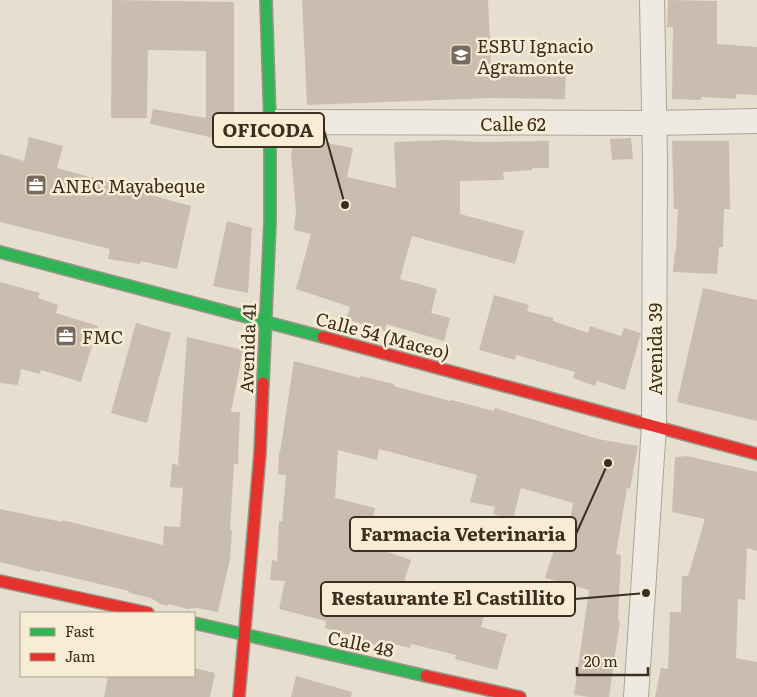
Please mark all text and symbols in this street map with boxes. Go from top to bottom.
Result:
place label: ESBU Ignacio Agramonte [477,32,594,80]
school or university icon: ESBU Ignacio Agramonte [449,43,473,67]
street label: Calle 62 [480,110,546,137]
callout: OFICODA [213,113,324,147]
text: OFICODA [222,115,314,143]
place label: ANEC Mayabeque [52,172,205,199]
office icon: ANEC Mayabeque [24,173,48,197]
street label: Avenida 41 [232,302,262,394]
street label: Avenida 39 [641,303,668,395]
street label: Calle 54 (Maceo) [313,304,453,366]
place label: FMC [82,323,123,350]
office icon: FMC [54,324,78,348]
callout: Farmacia Veterinaria [350,517,576,551]
text: Farmacia Veterinaria [360,519,566,547]
callout: Restaurante El Castillito [321,582,575,616]
text: Restaurante El Castillito [331,583,565,611]
legend [20,612,195,677]
text: Fast [65,619,94,642]
street label: Calle 48 [326,623,397,663]
text: Jam [65,644,96,667]
scale bar [577,644,648,676]
text: 20 m [584,649,618,672]

